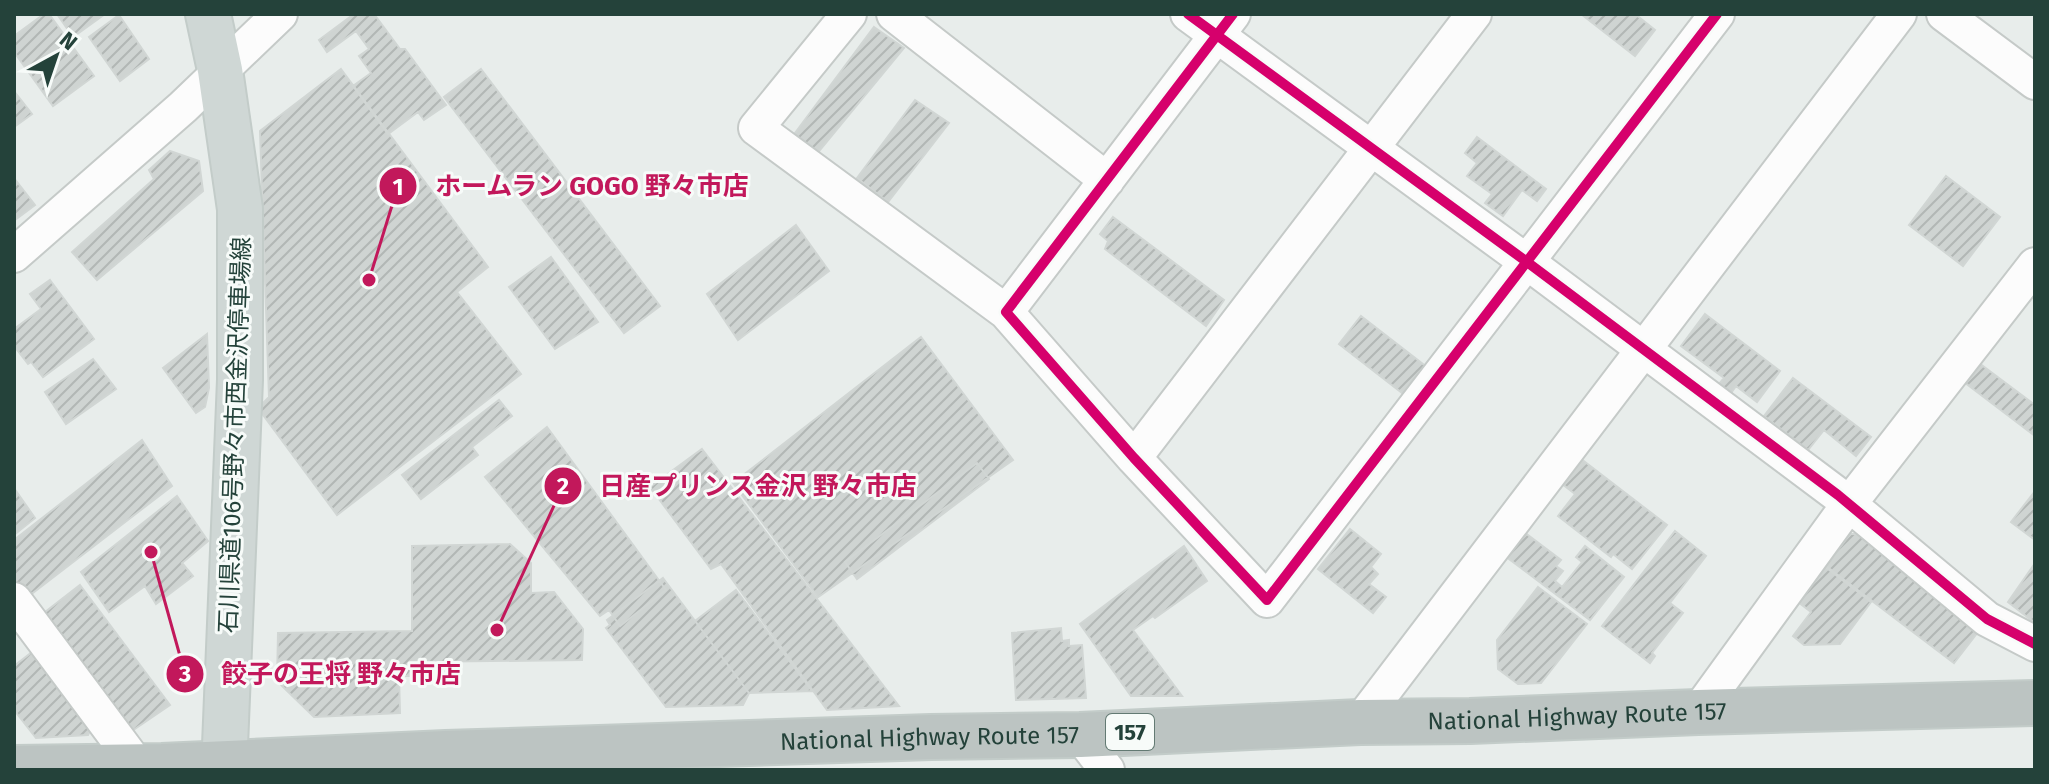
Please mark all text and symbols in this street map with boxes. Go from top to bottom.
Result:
north arrow [16,16,96,96]
text: N [54,26,83,56]
callout: ホームラン GOGO 野々市店 [378,161,766,211]
text: ホームラン GOGO 野々市店 [435,171,749,202]
text: 1 [392,173,404,201]
street label: 石川県道106号野々市西金沢停車場線 [214,236,256,634]
callout: 日産プリンス金沢 野々市店 [543,461,933,511]
text: 日産プリンス金沢 野々市店 [599,471,917,502]
text: 2 [557,472,569,500]
callout: 餃子の王将 野々市店 [165,649,477,699]
text: 餃子の王将 野々市店 [221,659,461,690]
text: 3 [178,660,191,688]
street label: National Highway Route 157 [1427,697,1727,735]
road number: 157 [1106,714,1154,750]
street label: National Highway Route 157 [779,721,1079,756]

